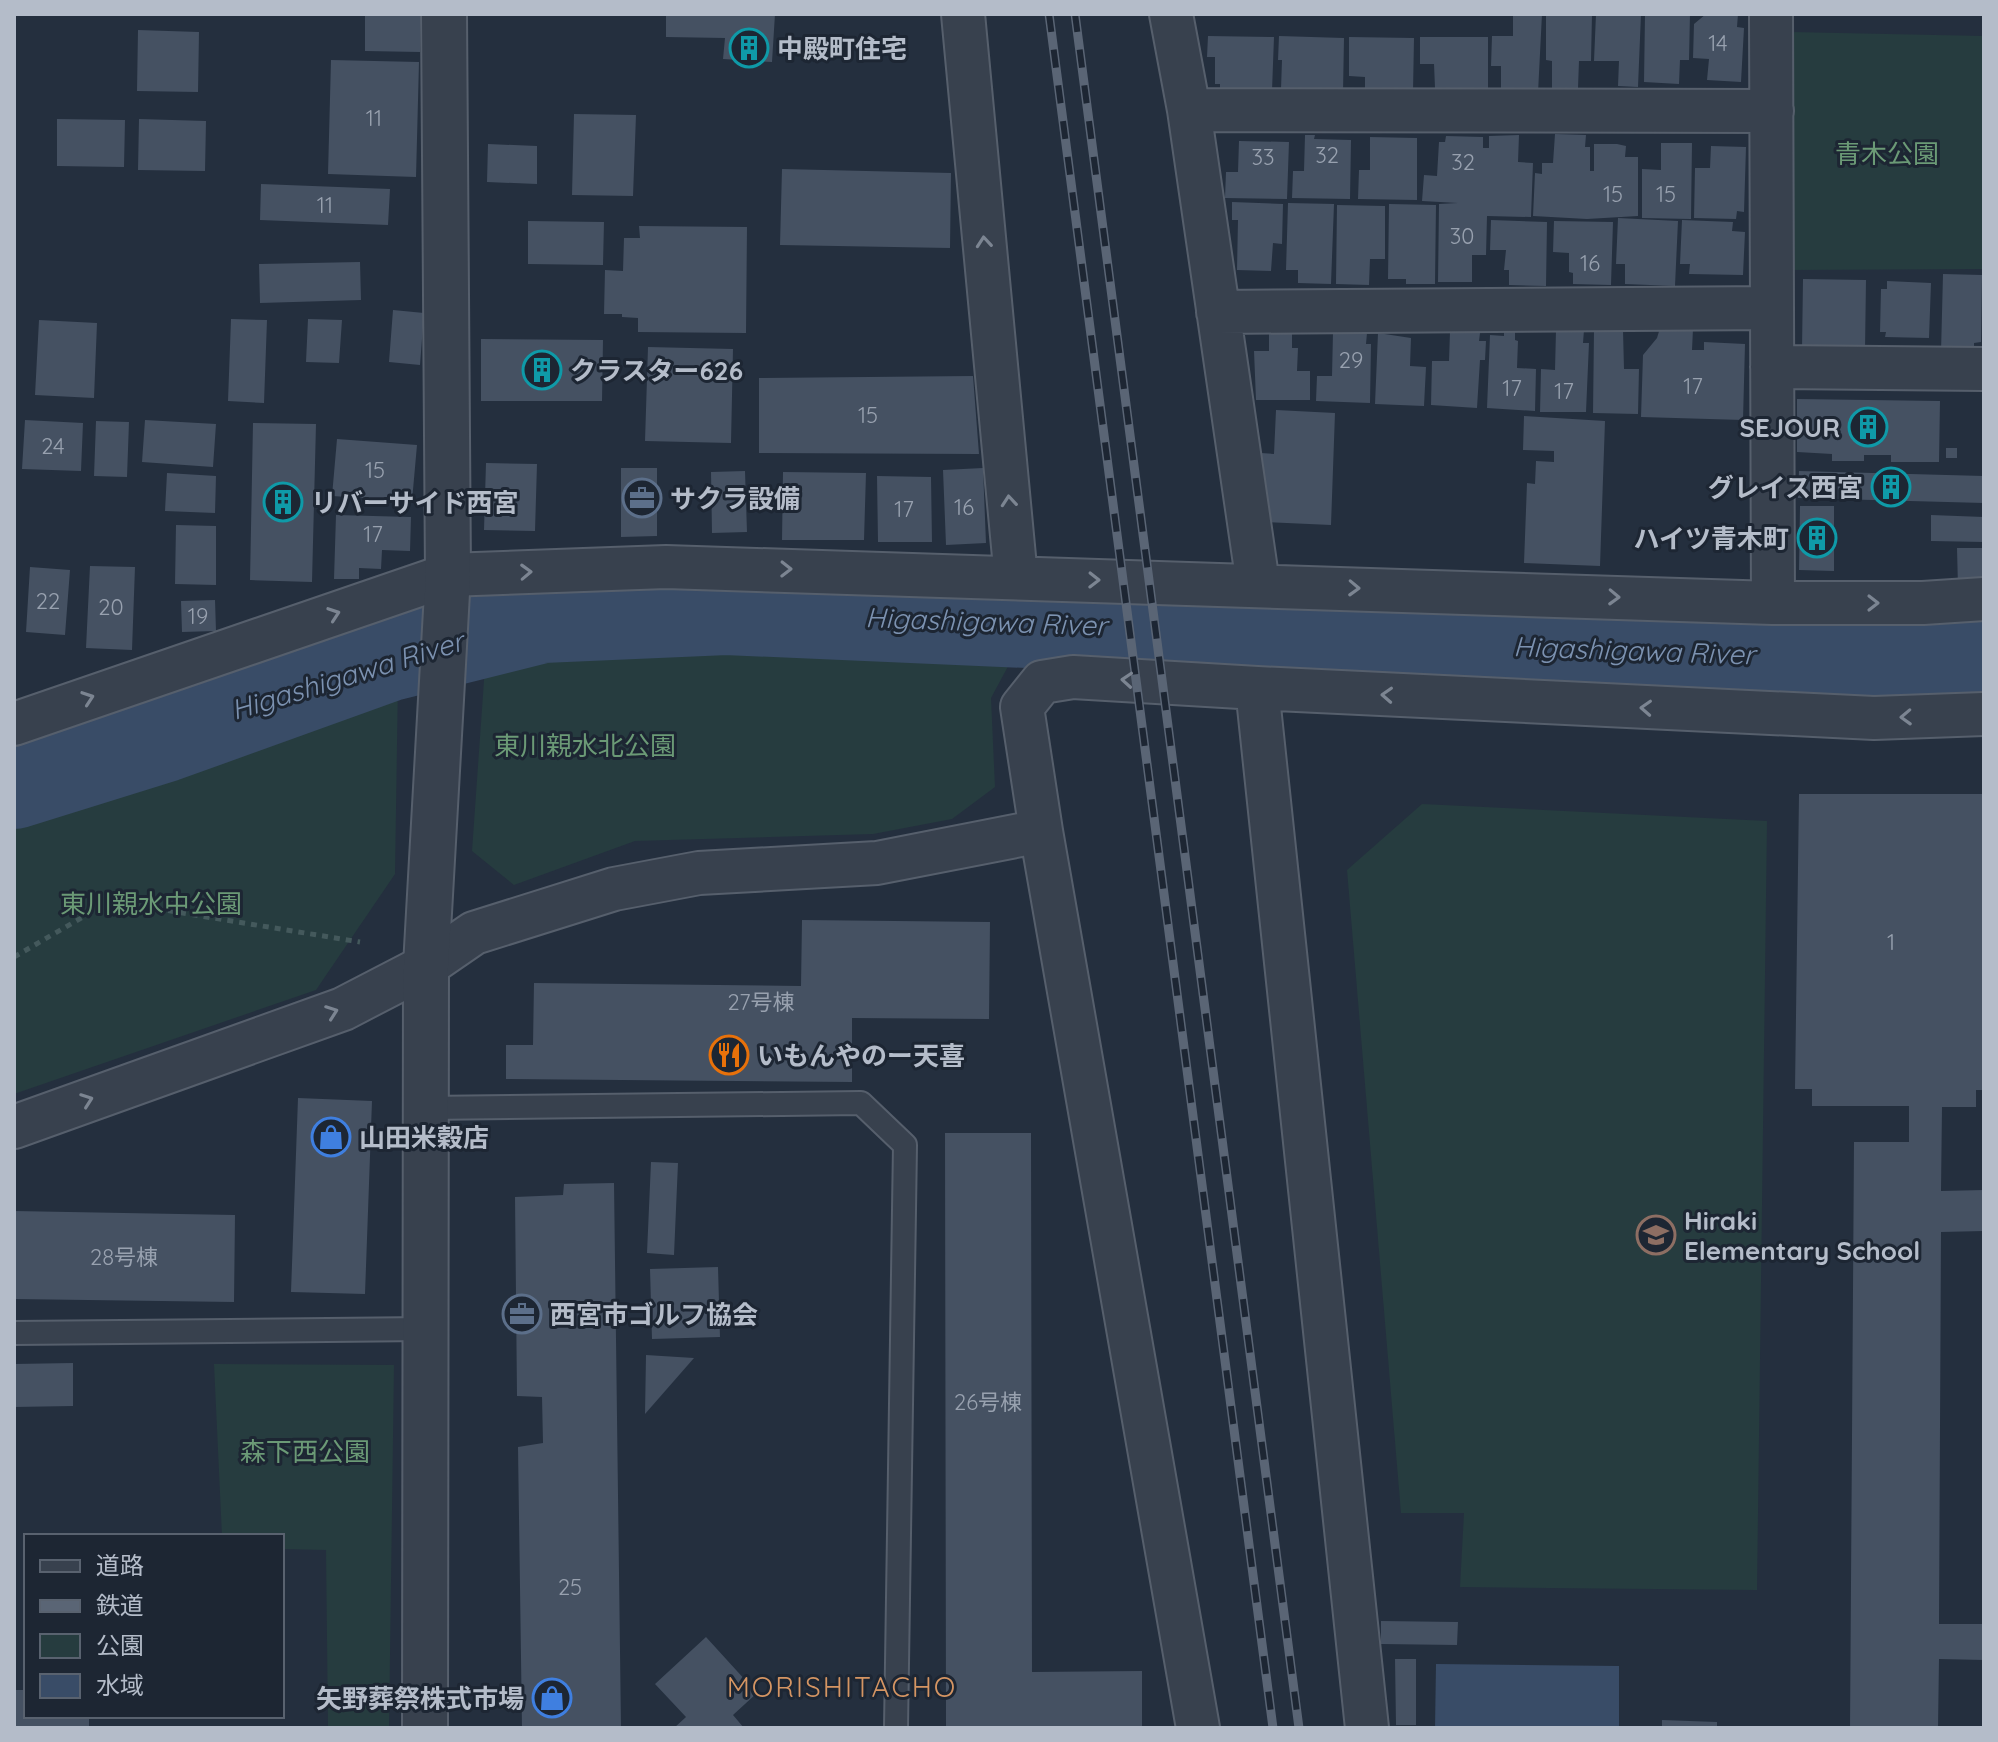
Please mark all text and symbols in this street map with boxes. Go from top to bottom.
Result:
building icon: 中殿町住宅 [728,27,770,69]
house number: 14 [1708,29,1728,57]
place label: 中殿町住宅 [777,32,907,65]
house number: 11 [366,104,382,132]
park label: 青木公園 [1835,137,1939,170]
house number: 32 [1315,141,1339,169]
house number: 33 [1251,143,1275,171]
house number: 32 [1451,148,1475,176]
house number: 15 [1603,180,1623,208]
house number: 15 [1656,180,1676,208]
house number: 11 [317,191,333,219]
house number: 30 [1450,222,1474,250]
one-way arrow [976,235,993,248]
house number: 16 [1580,249,1600,277]
house number: 29 [1339,346,1363,374]
building icon: クラスター626 [521,349,563,391]
place label: クラスター626 [570,354,743,387]
house number: 17 [1683,372,1703,400]
house number: 17 [1502,374,1522,402]
house number: 17 [1554,377,1574,405]
house number: 15 [858,401,878,429]
building icon: SEJOUR [1847,406,1889,448]
place label: SEJOUR [1740,411,1840,444]
house number: 24 [41,432,65,460]
house number: 15 [365,456,385,484]
building icon: グレイス西宮 [1870,466,1912,508]
place label: グレイス西宮 [1708,471,1863,504]
office icon: サクラ設備 [621,477,663,519]
building icon: リバーサイド西宮 [262,481,304,523]
place label: サクラ設備 [670,482,800,515]
place label: リバーサイド西宮 [311,486,518,519]
house number: 16 [954,493,974,521]
one-way arrow [1000,494,1017,507]
house number: 17 [894,495,914,523]
building icon: ハイツ青木町 [1796,517,1838,559]
house number: 17 [363,520,383,548]
place label: ハイツ青木町 [1634,522,1789,555]
one-way arrow [780,561,793,578]
one-way arrow [520,564,533,581]
one-way arrow [1088,572,1101,589]
one-way arrow [1348,579,1361,596]
house number: 22 [36,587,60,615]
one-way arrow [1608,589,1621,606]
house number: 20 [98,593,124,621]
one-way arrow [1867,594,1880,612]
water label: Higashigawa River [865,599,1110,643]
house number: 19 [188,602,208,630]
one-way arrow [326,608,340,624]
water label: Higashigawa River [226,622,471,727]
water label: Higashigawa River [1513,628,1758,672]
one-way arrow [1120,672,1133,689]
one-way arrow [1380,687,1393,704]
one-way arrow [80,692,94,708]
one-way arrow [1639,700,1652,717]
one-way arrow [1899,708,1912,725]
park label: 東川親水北公園 [494,729,676,762]
park label: 東川親水中公園 [60,887,242,920]
house number: 1 [1887,928,1895,956]
house number: 27号棟 [727,988,795,1016]
one-way arrow [324,1005,338,1022]
restaurant icon: いもんやのー天喜 [708,1034,750,1076]
place label: いもんやのー天喜 [757,1039,965,1072]
one-way arrow [80,1094,94,1110]
shop icon: 山田米穀店 [310,1116,352,1158]
place label: 山田米穀店 [359,1121,489,1154]
place label: Hiraki Elementary School [1684,1204,1920,1267]
school or university icon: Hiraki Elementary School [1635,1214,1677,1256]
house number: 28号棟 [90,1243,158,1271]
office icon: 西宮市ゴルフ協会 [501,1293,543,1335]
place label: 西宮市ゴルフ協会 [550,1298,758,1331]
house number: 26号棟 [954,1388,1022,1416]
park label: 森下西公園 [240,1435,370,1468]
legend [24,1534,284,1718]
text: 道路 [96,1550,144,1580]
house number: 25 [558,1573,582,1601]
text: 鉄道 [96,1590,144,1620]
text: 公園 [96,1630,144,1660]
district label: MORISHITACHO [727,1669,957,1704]
text: 水域 [96,1670,144,1700]
shop icon: 矢野葬祭株式市場 [531,1677,573,1719]
place label: 矢野葬祭株式市場 [316,1682,524,1715]

